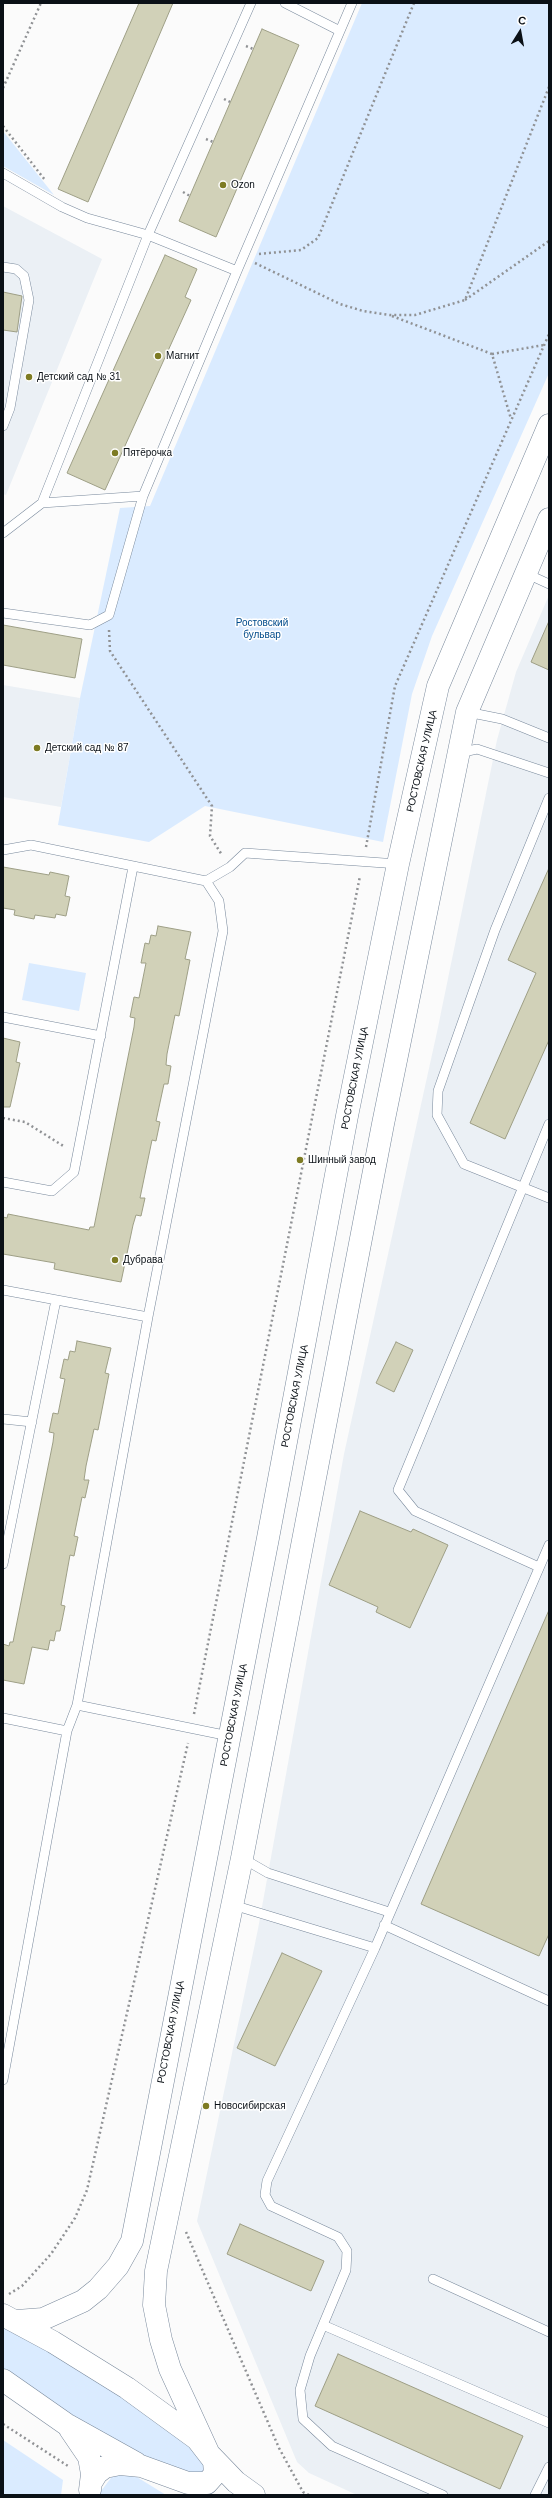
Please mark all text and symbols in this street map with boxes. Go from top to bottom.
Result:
north arrow [500,12,540,52]
text: С [517,14,527,27]
place label: Ozon [231,179,255,191]
marker: Ozon [218,180,228,190]
place label: Магнит [166,350,199,362]
marker: Магнит [153,351,163,361]
place label: Детский сад № 31 [37,371,121,383]
marker: Детский сад № 31 [24,372,34,382]
place label: Пятёрочка [123,447,172,459]
marker: Пятёрочка [110,448,120,458]
park label: Ростовский бульвар [236,617,288,640]
street label: РОСТОВСКАЯ УЛИЦА [404,709,440,813]
place label: Детский сад № 87 [45,742,129,754]
marker: Детский сад № 87 [32,743,42,753]
street label: РОСТОВСКАЯ УЛИЦА [339,1026,371,1130]
place label: Шинный завод [308,1154,376,1166]
marker: Шинный завод [295,1155,305,1165]
place label: Дубрава [123,1254,163,1266]
marker: Дубрава [110,1255,120,1265]
street label: РОСТОВСКАЯ УЛИЦА [279,1344,311,1448]
street label: РОСТОВСКАЯ УЛИЦА [218,1663,250,1767]
street label: РОСТОВСКАЯ УЛИЦА [155,1980,187,2084]
place label: Новосибирская [214,2100,286,2112]
marker: Новосибирская [201,2101,211,2111]

